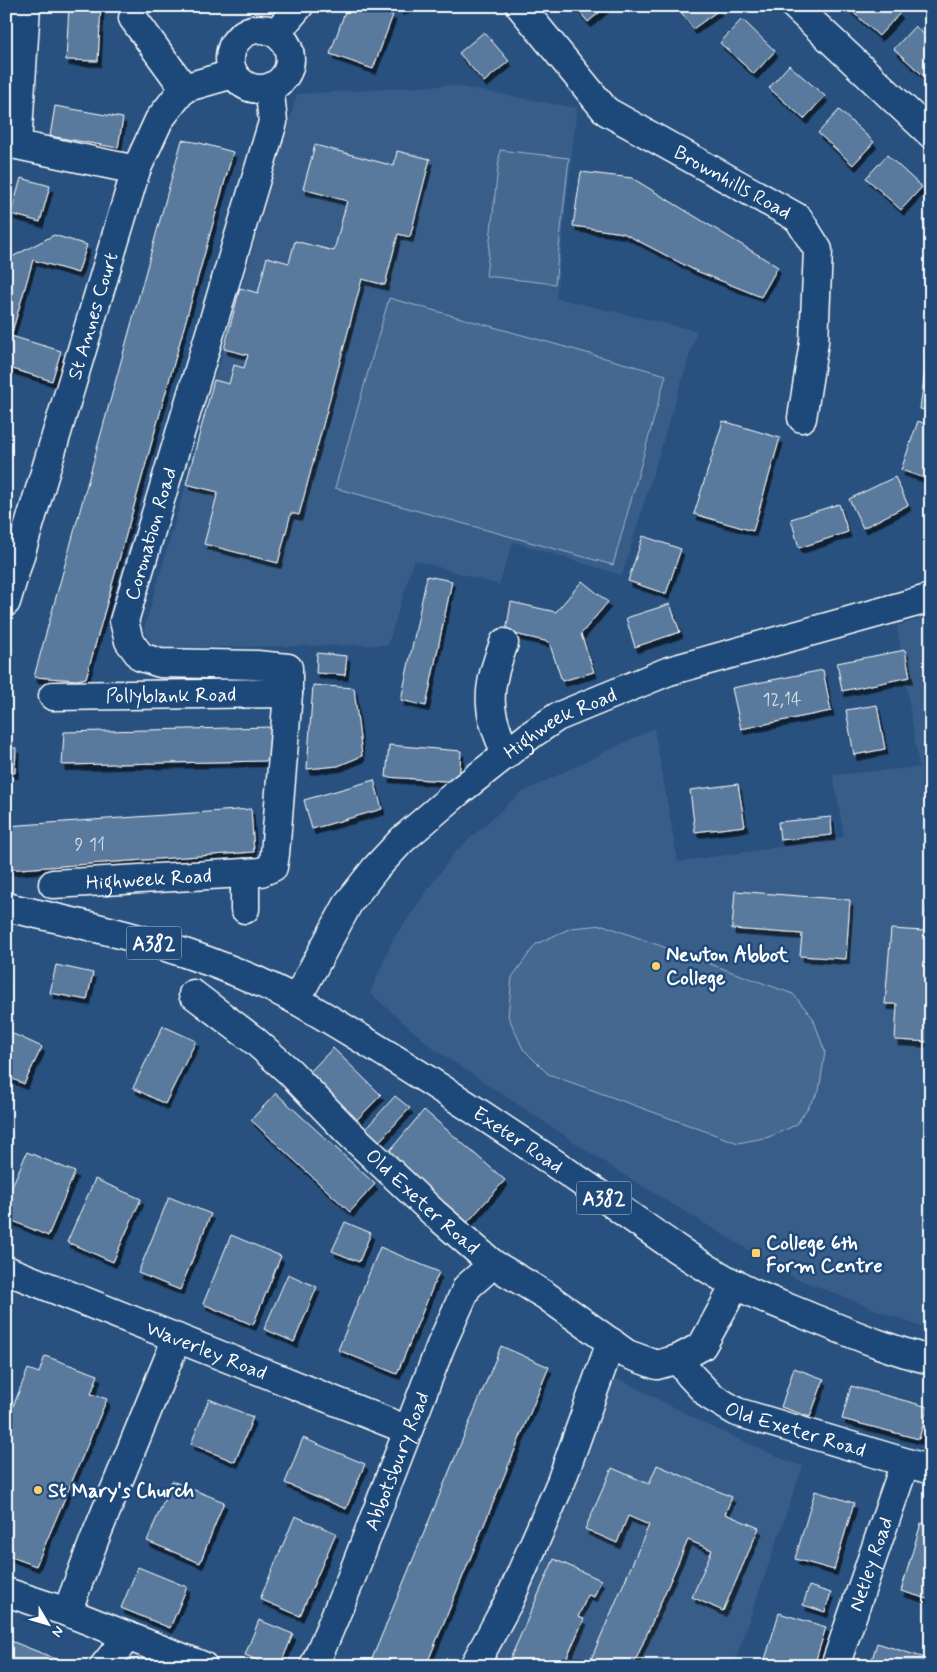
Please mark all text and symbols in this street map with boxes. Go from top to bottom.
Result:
street label: Brownhills Road [668,139,796,227]
street label: St Annes Court [62,249,125,383]
street label: Coronation Road [119,464,184,604]
street label: Pollyblank Road [106,682,236,710]
street label: Highweek Road [499,682,621,766]
house number: 12,14 [763,688,801,712]
house number: 9 [75,833,84,857]
house number: 11 [89,833,105,857]
street label: Highweek Road [85,863,213,898]
road number: A382 [126,926,182,960]
place label: Newton Abbot College [666,942,790,992]
marker: Newton Abbot College [650,960,662,972]
street label: Exeter Road [467,1101,568,1180]
street label: Old Exeter Road [359,1143,485,1261]
road number: A382 [576,1182,632,1214]
place label: College 6th Form Centre [766,1230,883,1280]
marker: College 6th Form Centre [750,1247,762,1259]
street label: Waverley Road [142,1315,271,1387]
street label: Abbotsbury Road [359,1388,437,1535]
street label: Old Exeter Road [719,1396,869,1465]
place label: St Mary's Church [48,1478,195,1505]
marker: St Mary's Church [32,1484,44,1496]
street label: Netley Road [843,1514,900,1615]
north arrow [22,1600,72,1650]
text: N [47,1622,67,1641]

